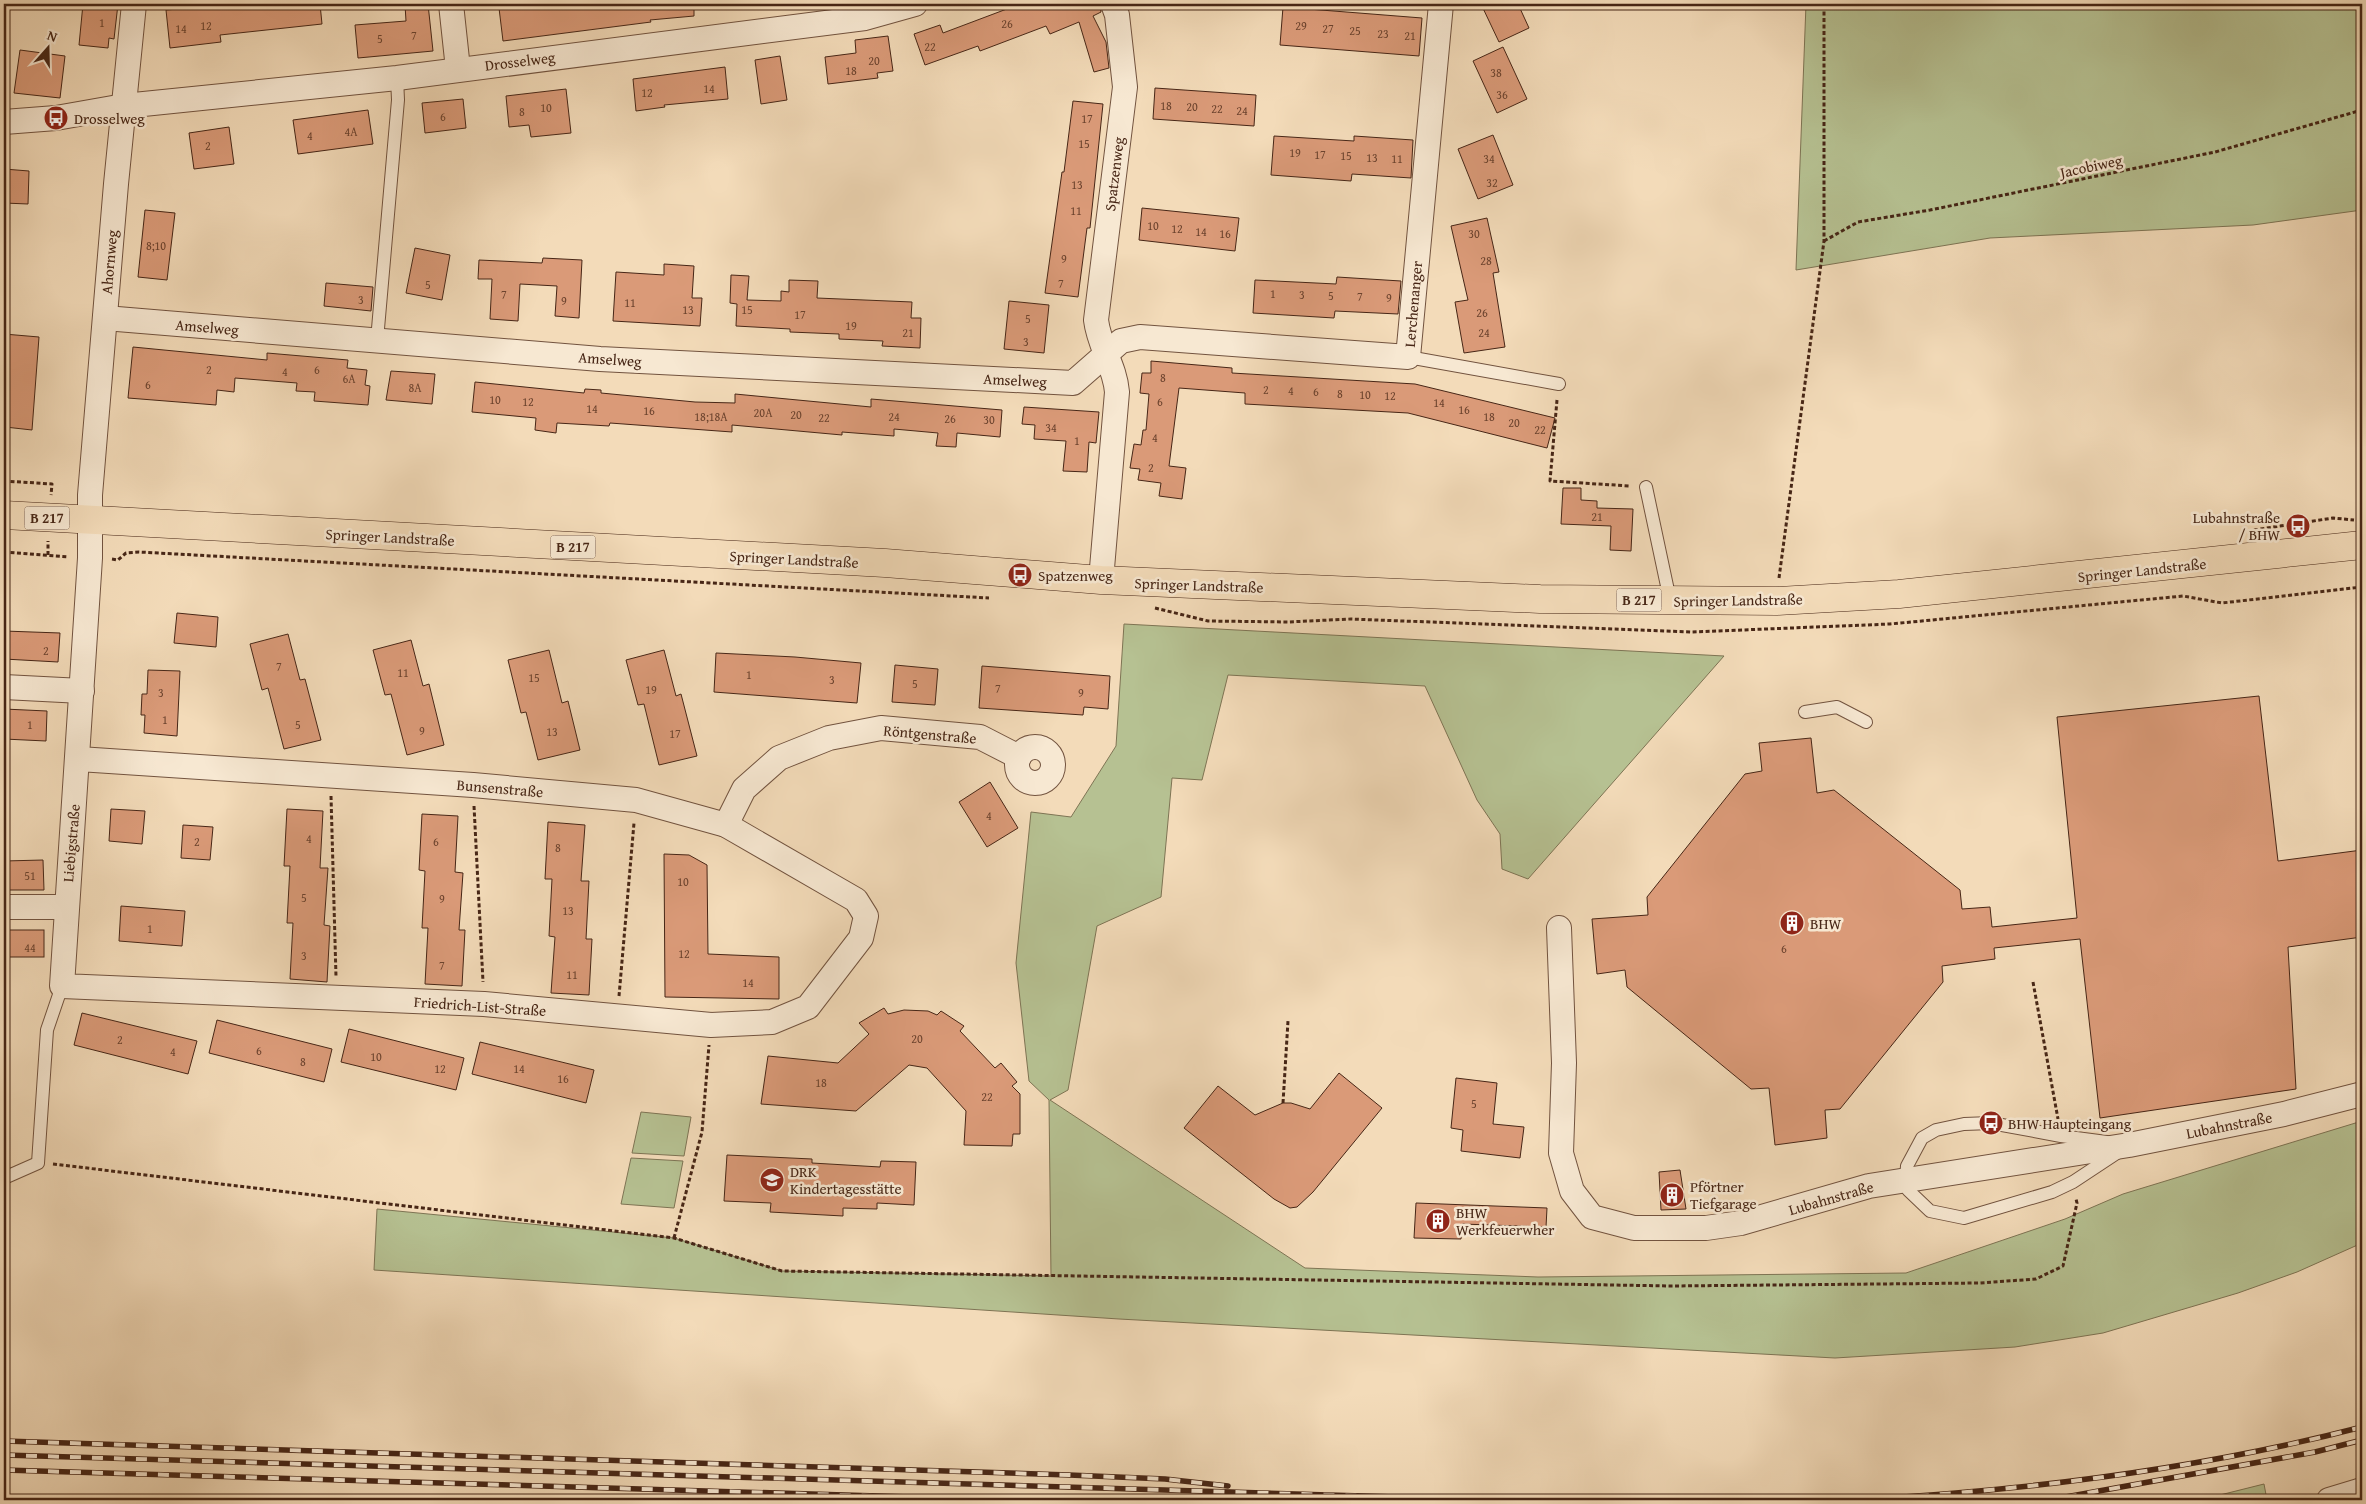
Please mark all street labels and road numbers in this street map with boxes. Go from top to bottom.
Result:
street label: Drosselweg [484,46,557,76]
street label: Spatzenweg [1099,135,1129,212]
street label: Jacobiweg [2056,149,2124,183]
street label: Ahornweg [96,228,122,295]
street label: Lerchenanger [1399,260,1427,348]
street label: Amselweg [175,314,240,340]
street label: Amselweg [578,346,643,372]
street label: Amselweg [983,368,1048,392]
road number: B 217 [24,506,70,530]
street label: Springer Landstraße [325,523,455,551]
road number: B 217 [550,536,596,558]
street label: Springer Landstraße [729,545,859,573]
street label: Springer Landstraße [2077,553,2207,587]
street label: Springer Landstraße [1134,572,1264,598]
road number: B 217 [1616,588,1662,612]
street label: Springer Landstraße [1673,588,1803,612]
street label: Röntgenstraße [883,719,977,749]
street label: Bunsenstraße [456,774,544,802]
street label: Liebigstraße [57,803,85,883]
street label: Friedrich-List-Straße [413,991,547,1021]
street label: Lubahnstraße [2184,1106,2274,1144]
street label: Lubahnstraße [1786,1176,1876,1220]

